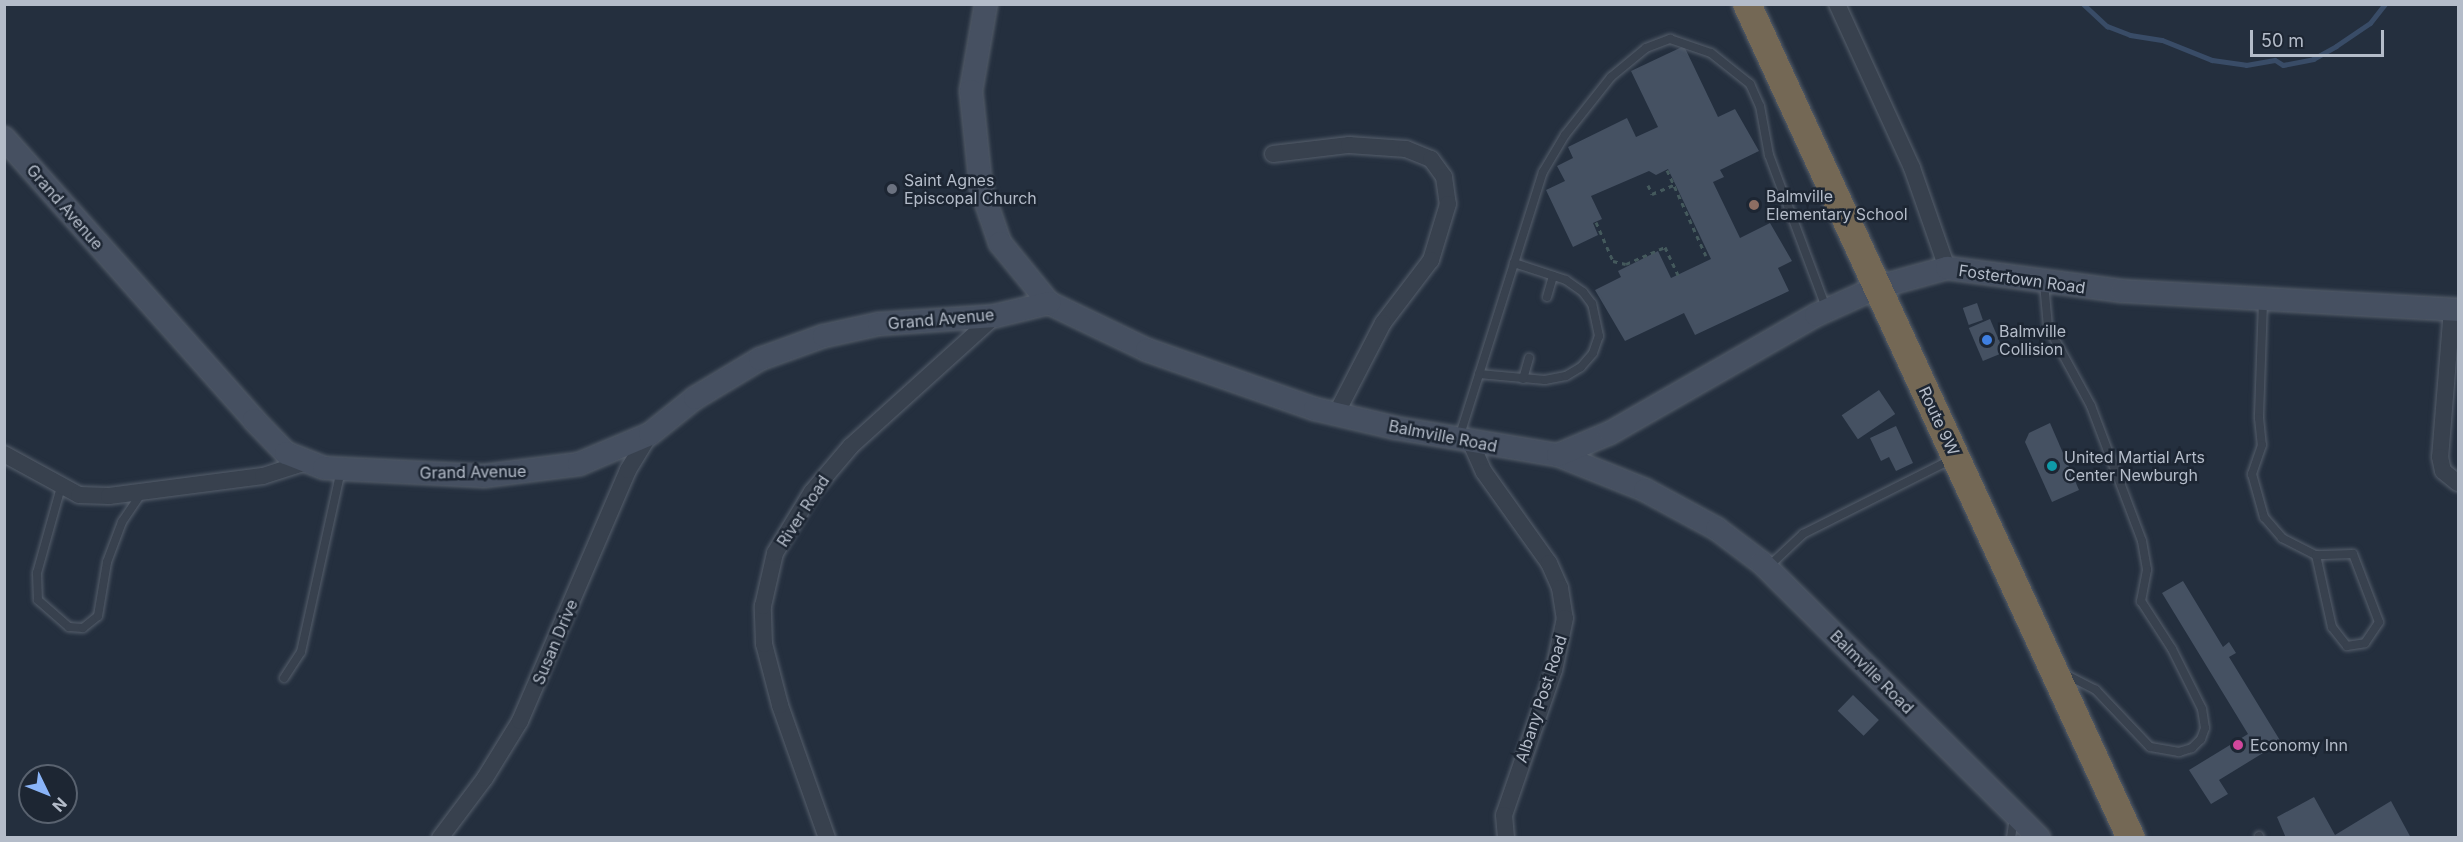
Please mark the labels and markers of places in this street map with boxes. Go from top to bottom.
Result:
place label: Saint Agnes Episcopal Church [904,170,1037,208]
marker: Saint Agnes Episcopal Church [885,182,899,196]
place label: Balmville Elementary School [1766,186,1908,224]
marker: Balmville Elementary School [1747,198,1761,212]
place label: Balmville Collision [1999,321,2066,359]
marker: Balmville Collision [1980,333,1994,347]
place label: United Martial Arts Center Newburgh [2064,447,2205,485]
marker: United Martial Arts Center Newburgh [2045,459,2059,473]
place label: Economy Inn [2250,735,2348,755]
marker: Economy Inn [2231,738,2245,752]

